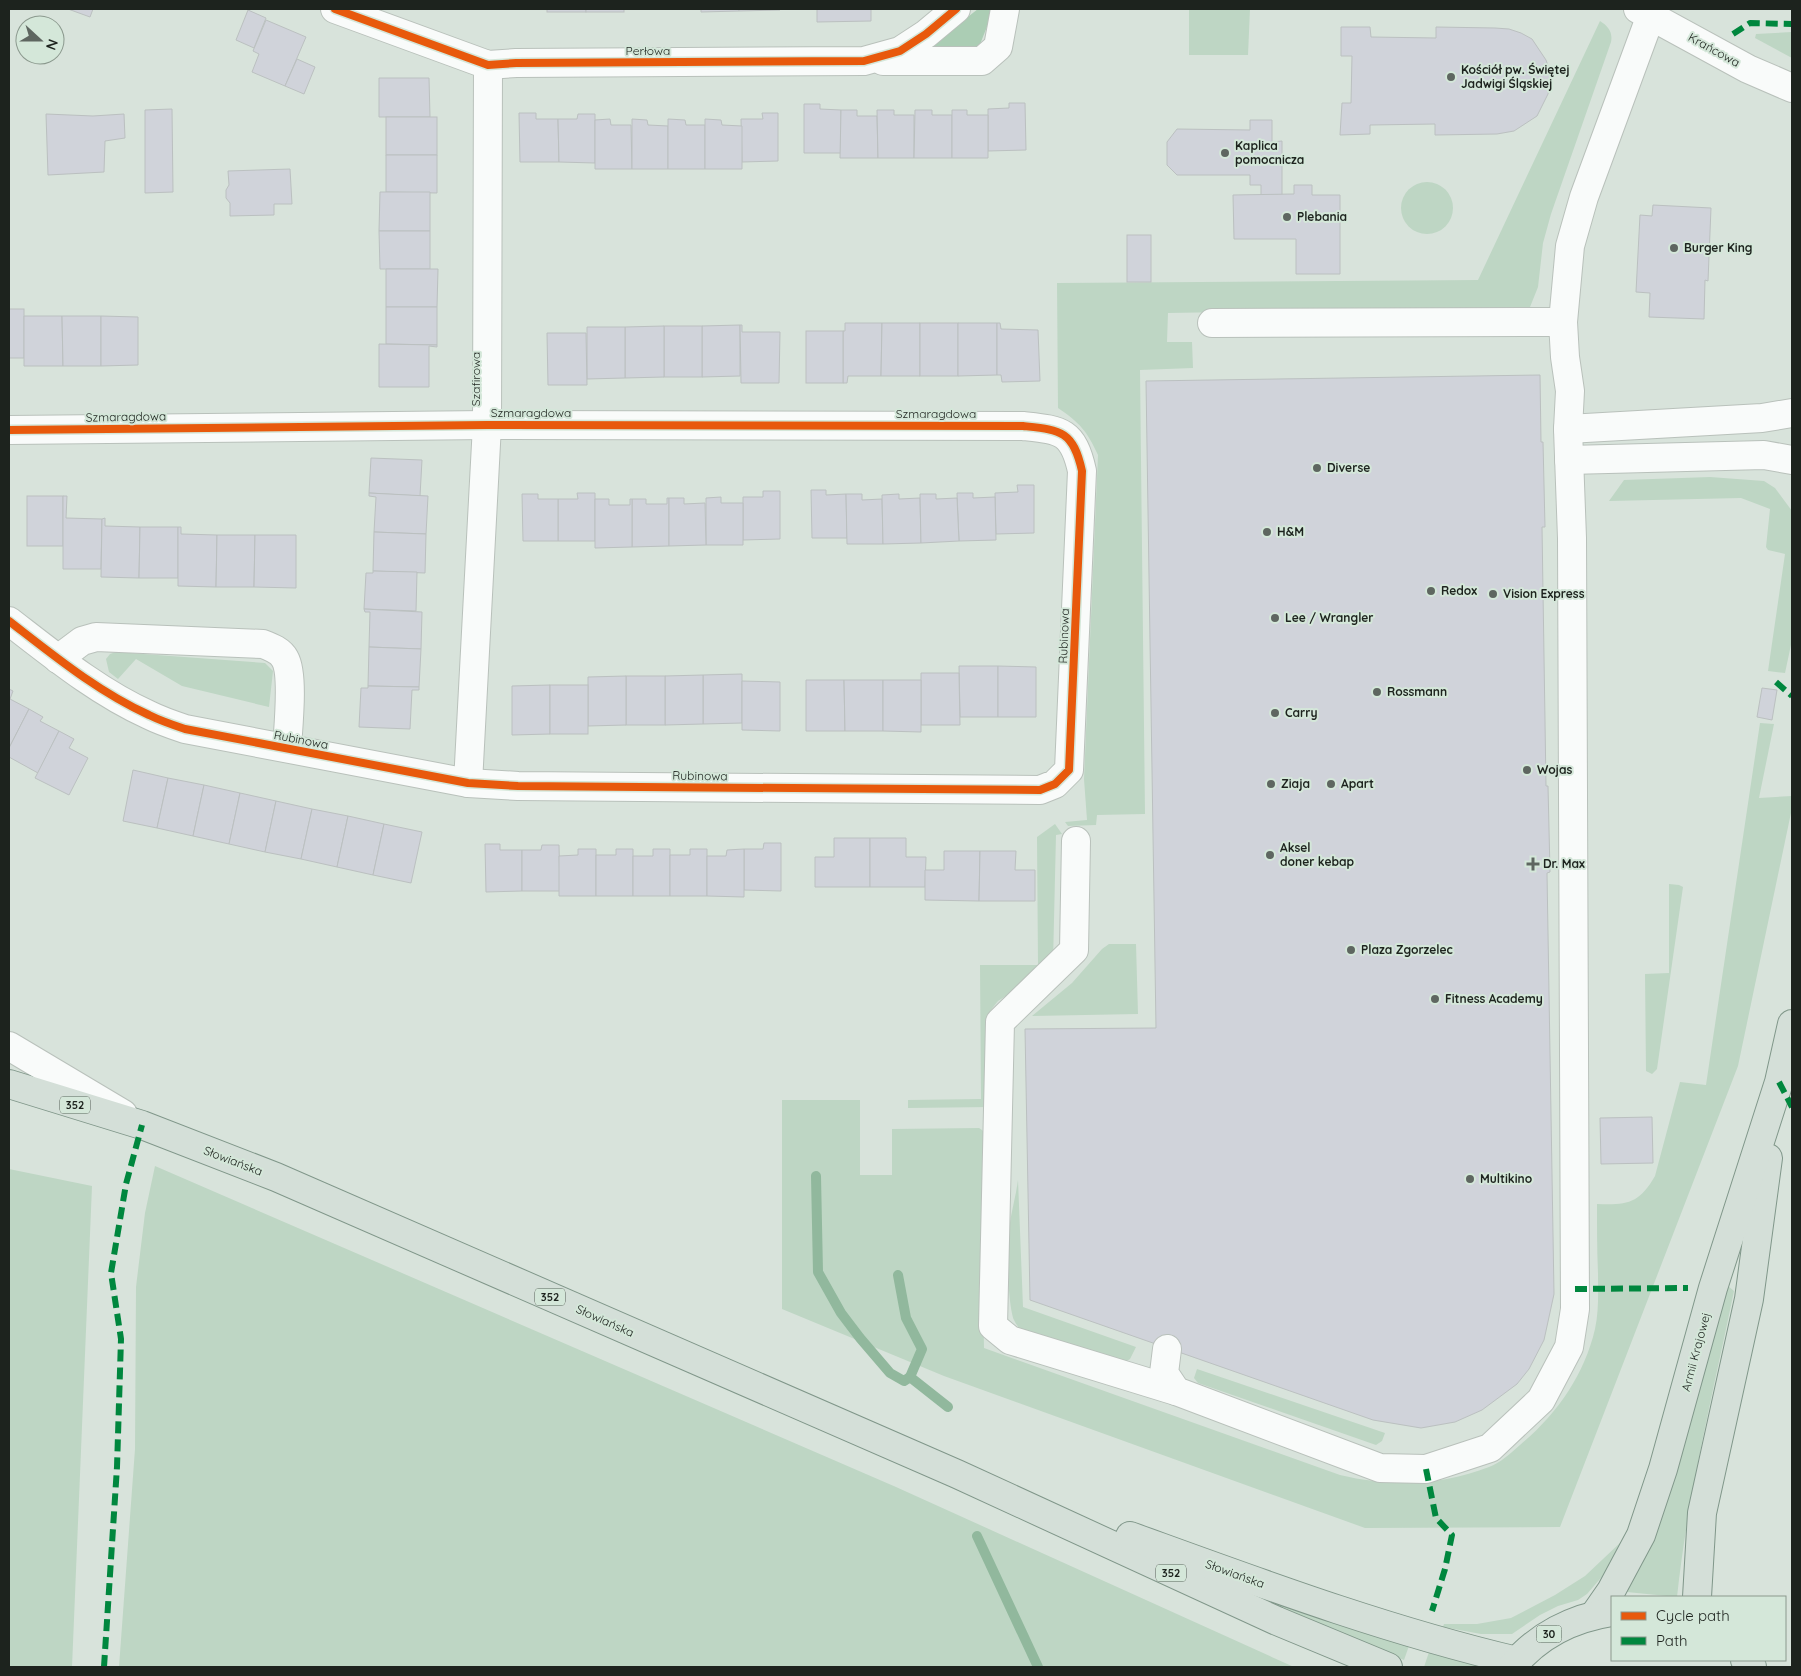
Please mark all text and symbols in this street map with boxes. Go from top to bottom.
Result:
north arrow [15,15,65,65]
street label: Krańcowa [1686,29,1743,70]
text: N [42,37,62,53]
street label: Perłowa [626,43,670,58]
place label: Kościół pw. Świętej Jadwigi Śląskiej [1461,62,1570,91]
marker: Kościół pw. Świętej Jadwigi Śląskiej [1445,71,1457,83]
place label: Kaplica pomocnicza [1235,138,1304,167]
marker: Kaplica pomocnicza [1219,147,1231,159]
place label: Plebania [1297,209,1347,224]
marker: Plebania [1281,211,1293,223]
place label: Burger King [1684,240,1753,255]
marker: Burger King [1668,242,1680,254]
street label: Szafirowa [468,352,483,406]
street label: Szmaragdowa [491,405,571,420]
street label: Szmaragdowa [896,406,976,421]
street label: Szmaragdowa [86,408,166,425]
place label: Diverse [1327,460,1370,475]
marker: Diverse [1311,462,1323,474]
place label: H&M [1277,524,1304,539]
marker: H&M [1261,526,1273,538]
place label: Redox [1441,583,1477,598]
marker: Redox [1425,585,1437,597]
place label: Vision Express [1503,586,1585,601]
marker: Vision Express [1487,588,1499,600]
street label: Rubinowa [1055,608,1072,664]
place label: Lee / Wrangler [1285,610,1374,625]
marker: Lee / Wrangler [1269,612,1281,624]
place label: Rossmann [1387,684,1447,699]
marker: Rossmann [1371,686,1383,698]
place label: Carry [1285,705,1318,720]
marker: Carry [1269,707,1281,719]
street label: Rubinowa [273,727,330,752]
place label: Wojas [1537,762,1572,777]
marker: Wojas [1521,764,1533,776]
street label: Rubinowa [672,768,728,783]
place label: Ziaja [1281,776,1310,791]
place label: Apart [1341,776,1374,791]
marker: Ziaja [1265,778,1277,790]
marker: Apart [1325,778,1337,790]
place label: Aksel doner kebap [1280,840,1355,869]
marker: Aksel doner kebap [1264,849,1276,861]
place label: Dr. Max [1543,856,1585,871]
marker: Dr. Max [1527,858,1539,870]
place label: Plaza Zgorzelec [1361,942,1453,957]
marker: Plaza Zgorzelec [1345,944,1357,956]
place label: Fitness Academy [1445,991,1543,1006]
marker: Fitness Academy [1429,993,1441,1005]
road number: 352 [60,1096,90,1114]
street label: Słowiańska [202,1142,265,1179]
place label: Multikino [1480,1171,1533,1186]
marker: Multikino [1464,1173,1476,1185]
road number: 352 [535,1288,565,1305]
street label: Słowiańska [574,1301,637,1340]
street label: Armii Krajowej [1678,1311,1713,1393]
street label: Słowiańska [1204,1556,1267,1591]
road number: 352 [1156,1565,1186,1582]
legend [1611,1596,1786,1661]
text: Cycle path [1656,1606,1730,1625]
road number: 30 [1536,1626,1562,1642]
text: Path [1656,1631,1688,1650]

